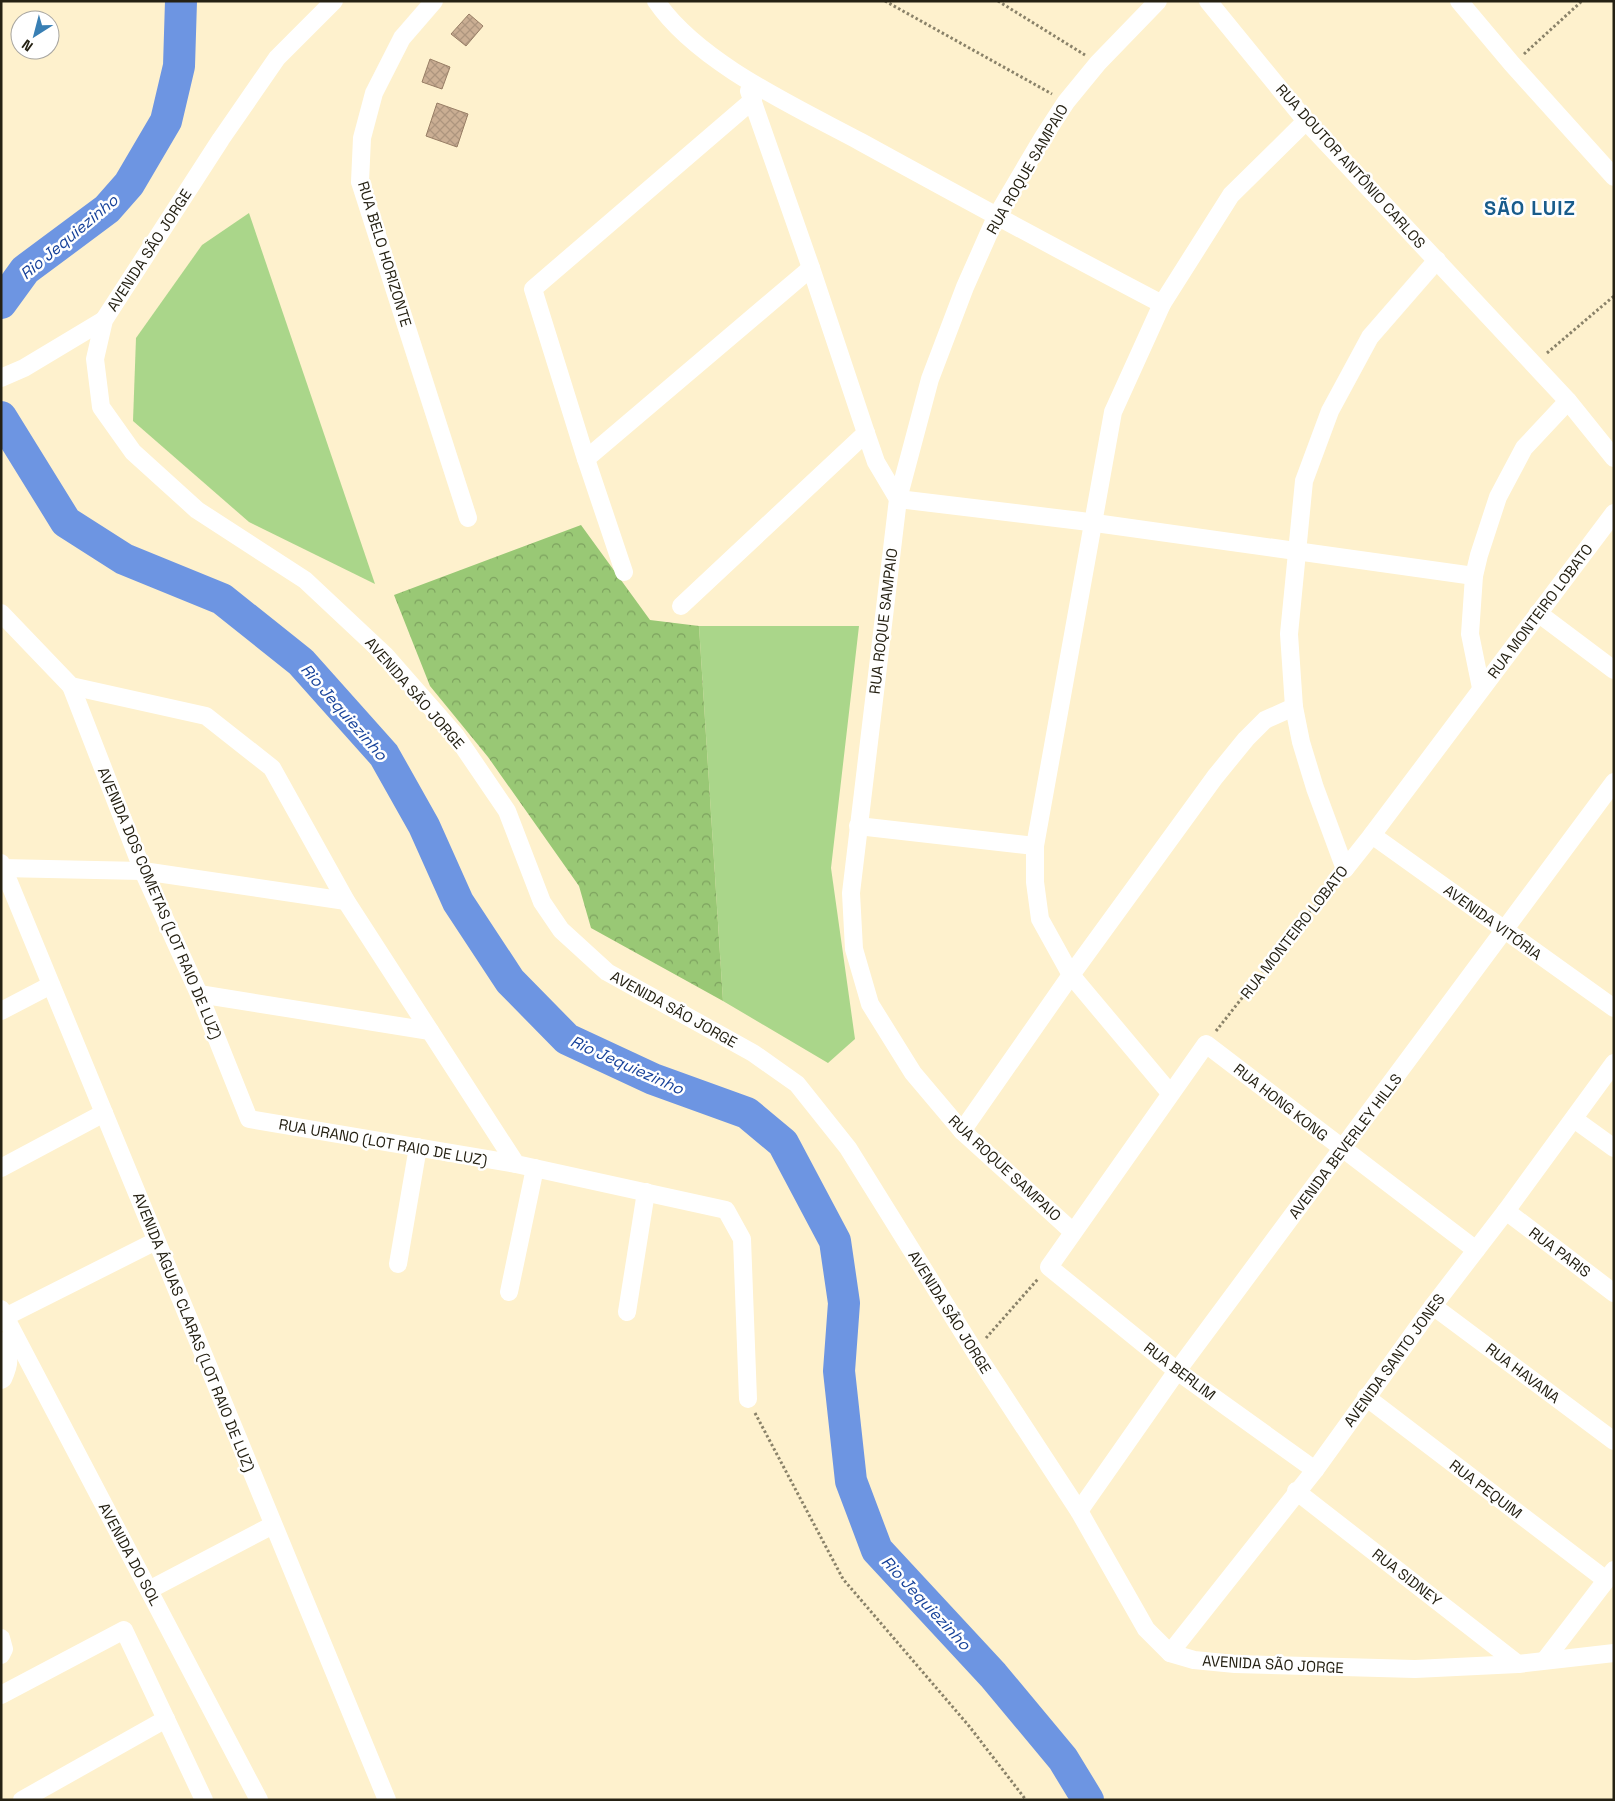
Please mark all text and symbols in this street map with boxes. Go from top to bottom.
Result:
north arrow [10,10,60,60]
text: N [18,35,36,56]
street label: RUA DOUTOR ANTÔNIO CARLOS [1272,80,1430,252]
street label: RUA ROQUE SAMPAIO [982,101,1072,237]
street label: RUA BELO HORIZONTE [354,179,416,329]
street label: AVENIDA SÃO JORGE [102,185,196,315]
water label: Rio Jequiezinho [16,189,123,284]
district label: SÃO LUIZ [1484,195,1576,221]
street label: RUA MONTEIRO LOBATO [1483,540,1597,682]
street label: RUA ROQUE SAMPAIO [865,547,901,695]
street label: AVENIDA SÃO JORGE [361,633,469,753]
water label: Rio Jequiezinho [296,659,393,766]
street label: AVENIDA DOS COMETAS (LOT RAIO DE LUZ) [93,764,226,1042]
street label: RUA MONTEIRO LOBATO [1236,862,1352,1002]
street label: AVENIDA VITÓRIA [1440,880,1546,964]
street label: AVENIDA SÃO JORGE [607,966,741,1052]
water label: Rio Jequiezinho [567,1031,688,1100]
street label: RUA HONG KONG [1230,1059,1332,1145]
street label: AVENIDA BEVERLEY HILLS [1284,1070,1406,1222]
street label: RUA ROQUE SAMPAIO [945,1111,1065,1225]
street label: RUA URANO (LOT RAIO DE LUZ) [277,1114,489,1171]
street label: AVENIDA ÁGUAS CLARAS (LOT RAIO DE LUZ) [128,1189,259,1475]
street label: RUA PARIS [1525,1223,1595,1281]
street label: AVENIDA SÃO JORGE [904,1247,996,1377]
street label: AVENIDA SANTO JONES [1339,1290,1449,1430]
street label: RUA BERLIM [1140,1338,1220,1404]
street label: RUA HAVANA [1482,1339,1564,1407]
street label: RUA PEQUIM [1446,1455,1526,1523]
street label: AVENIDA DO SOL [95,1499,165,1609]
street label: RUA SIDNEY [1369,1544,1445,1610]
water label: Rio Jequiezinho [877,1551,976,1655]
street label: AVENIDA SÃO JORGE [1202,1651,1344,1677]

